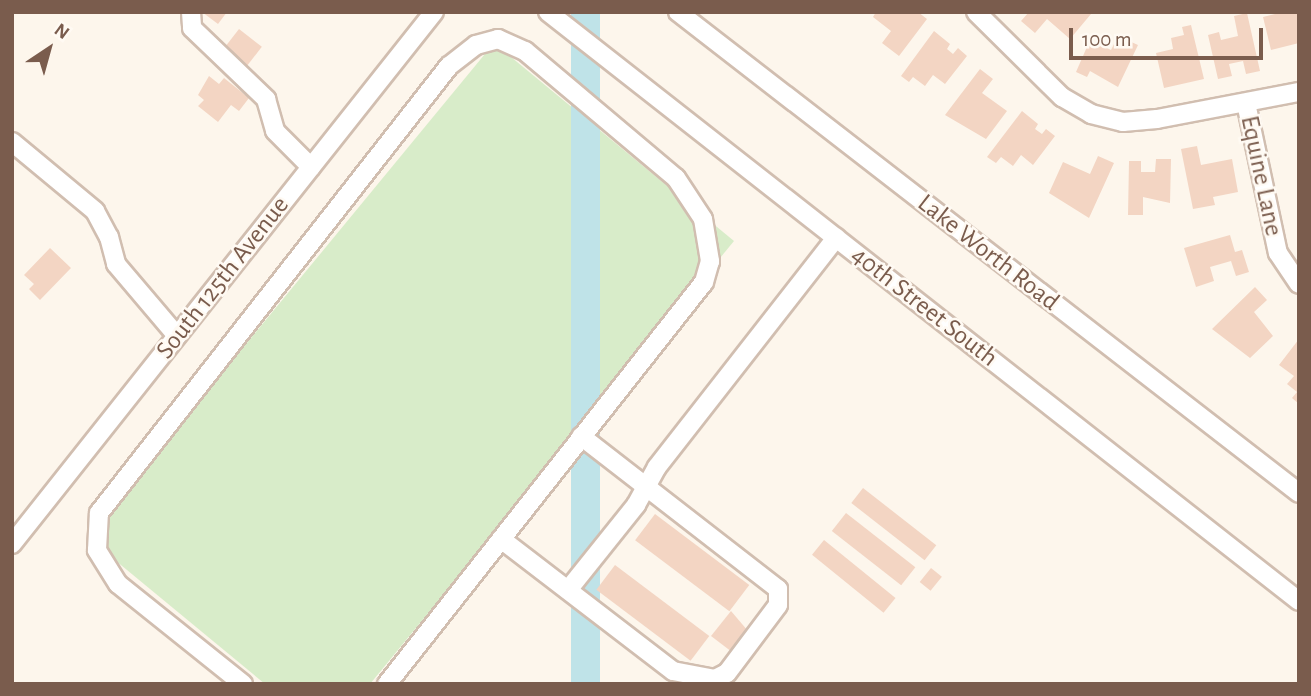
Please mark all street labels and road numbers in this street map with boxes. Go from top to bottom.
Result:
street label: Equine Lane [1233,113,1289,239]
street label: Lake Worth Road [911,188,1065,318]
street label: South 125th Avenue [150,191,296,365]
street label: 40th Street South [844,240,1004,374]

